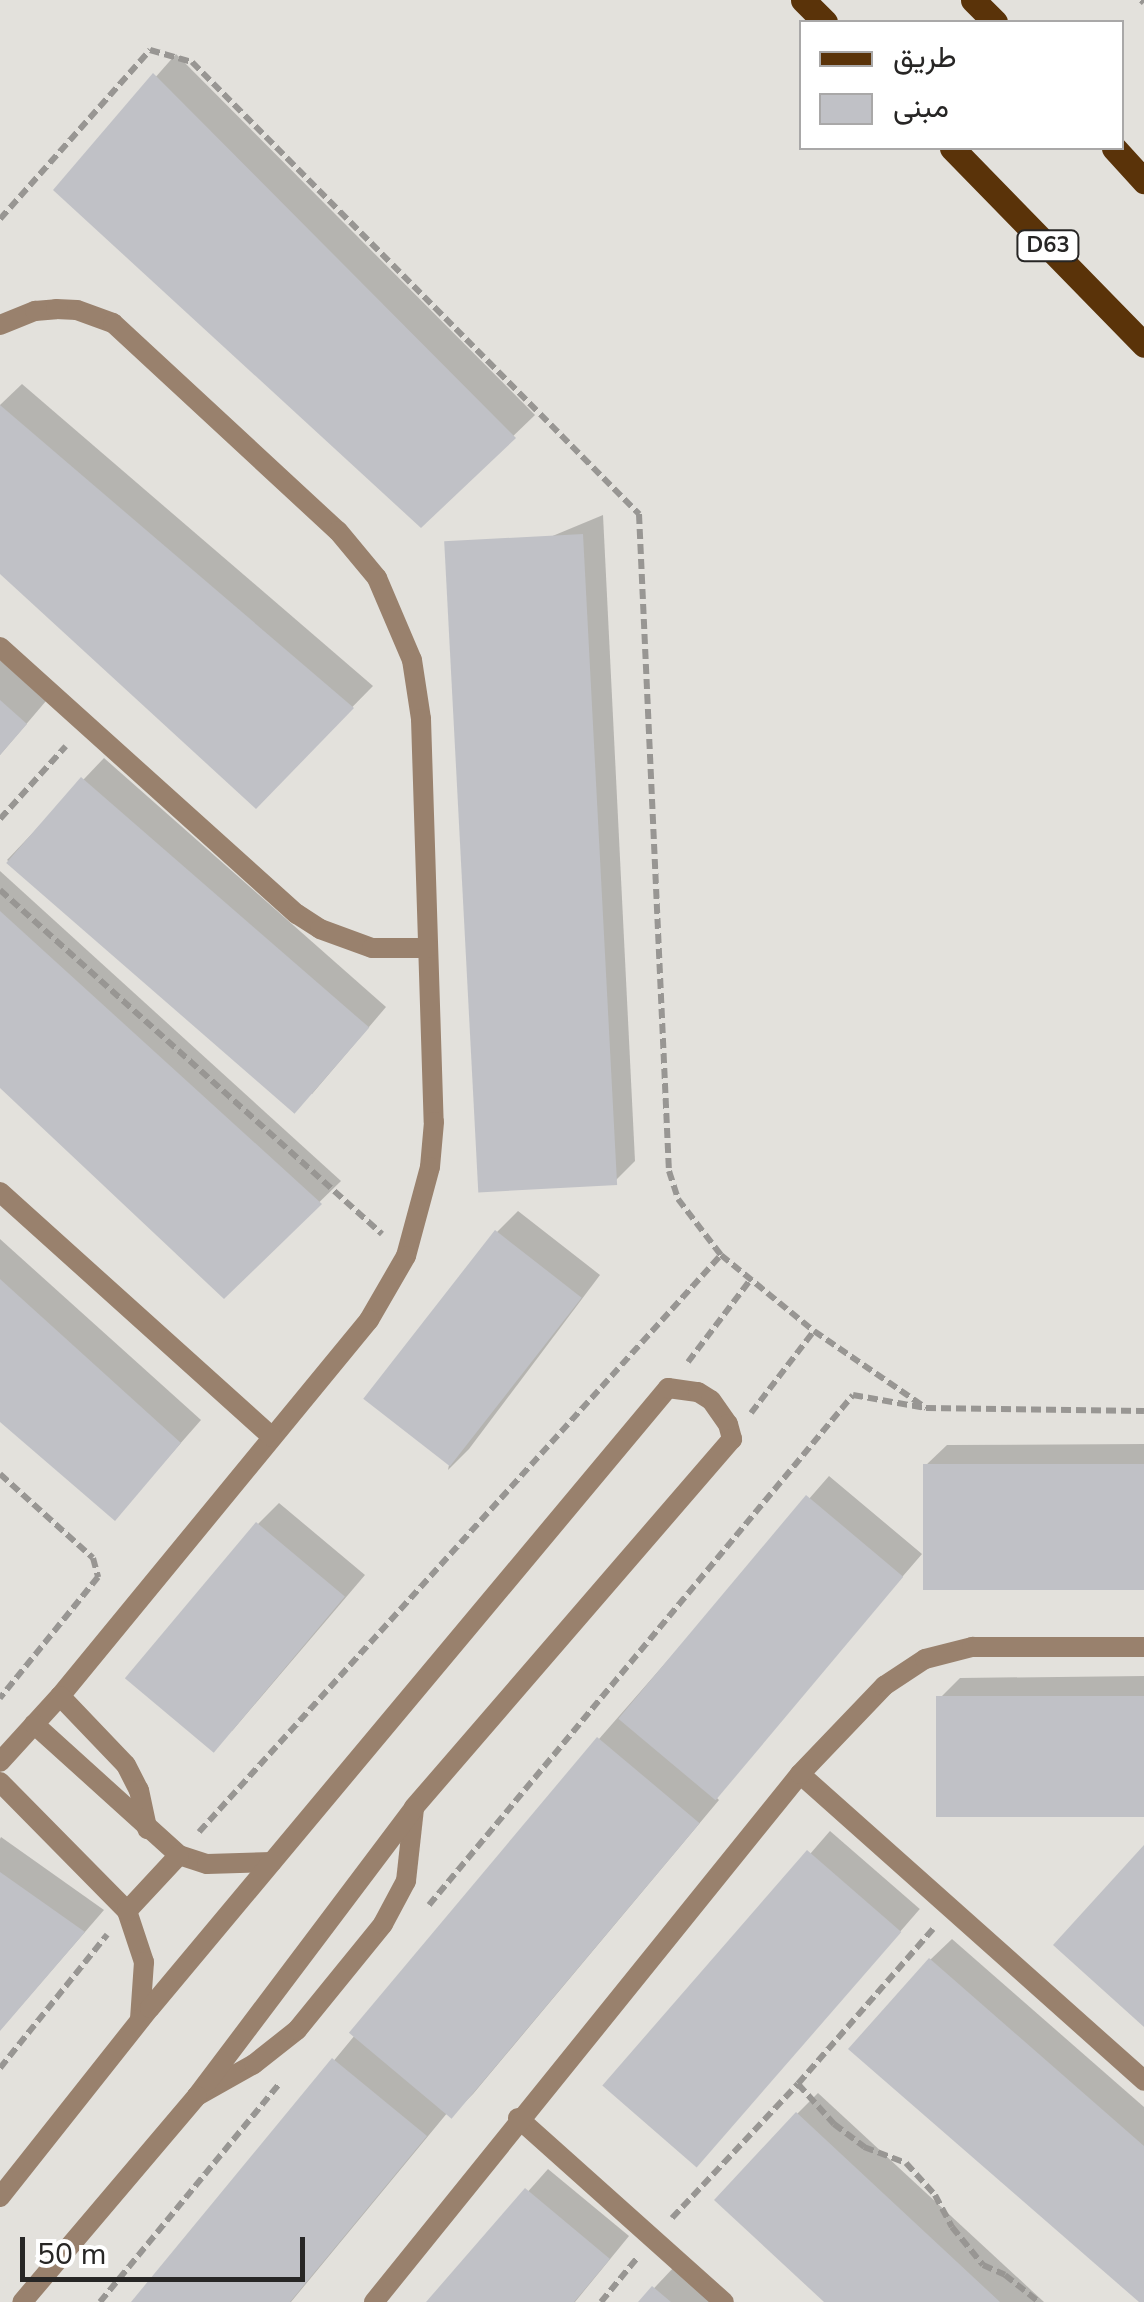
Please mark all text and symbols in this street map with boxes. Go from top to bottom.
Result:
legend [799,20,1124,150]
text: طريق [893,37,957,78]
text: مبنى [893,87,949,128]
road number: D63 [1016,229,1080,263]
scale bar [25,2217,310,2279]
text: 50 m [37,2234,106,2275]

